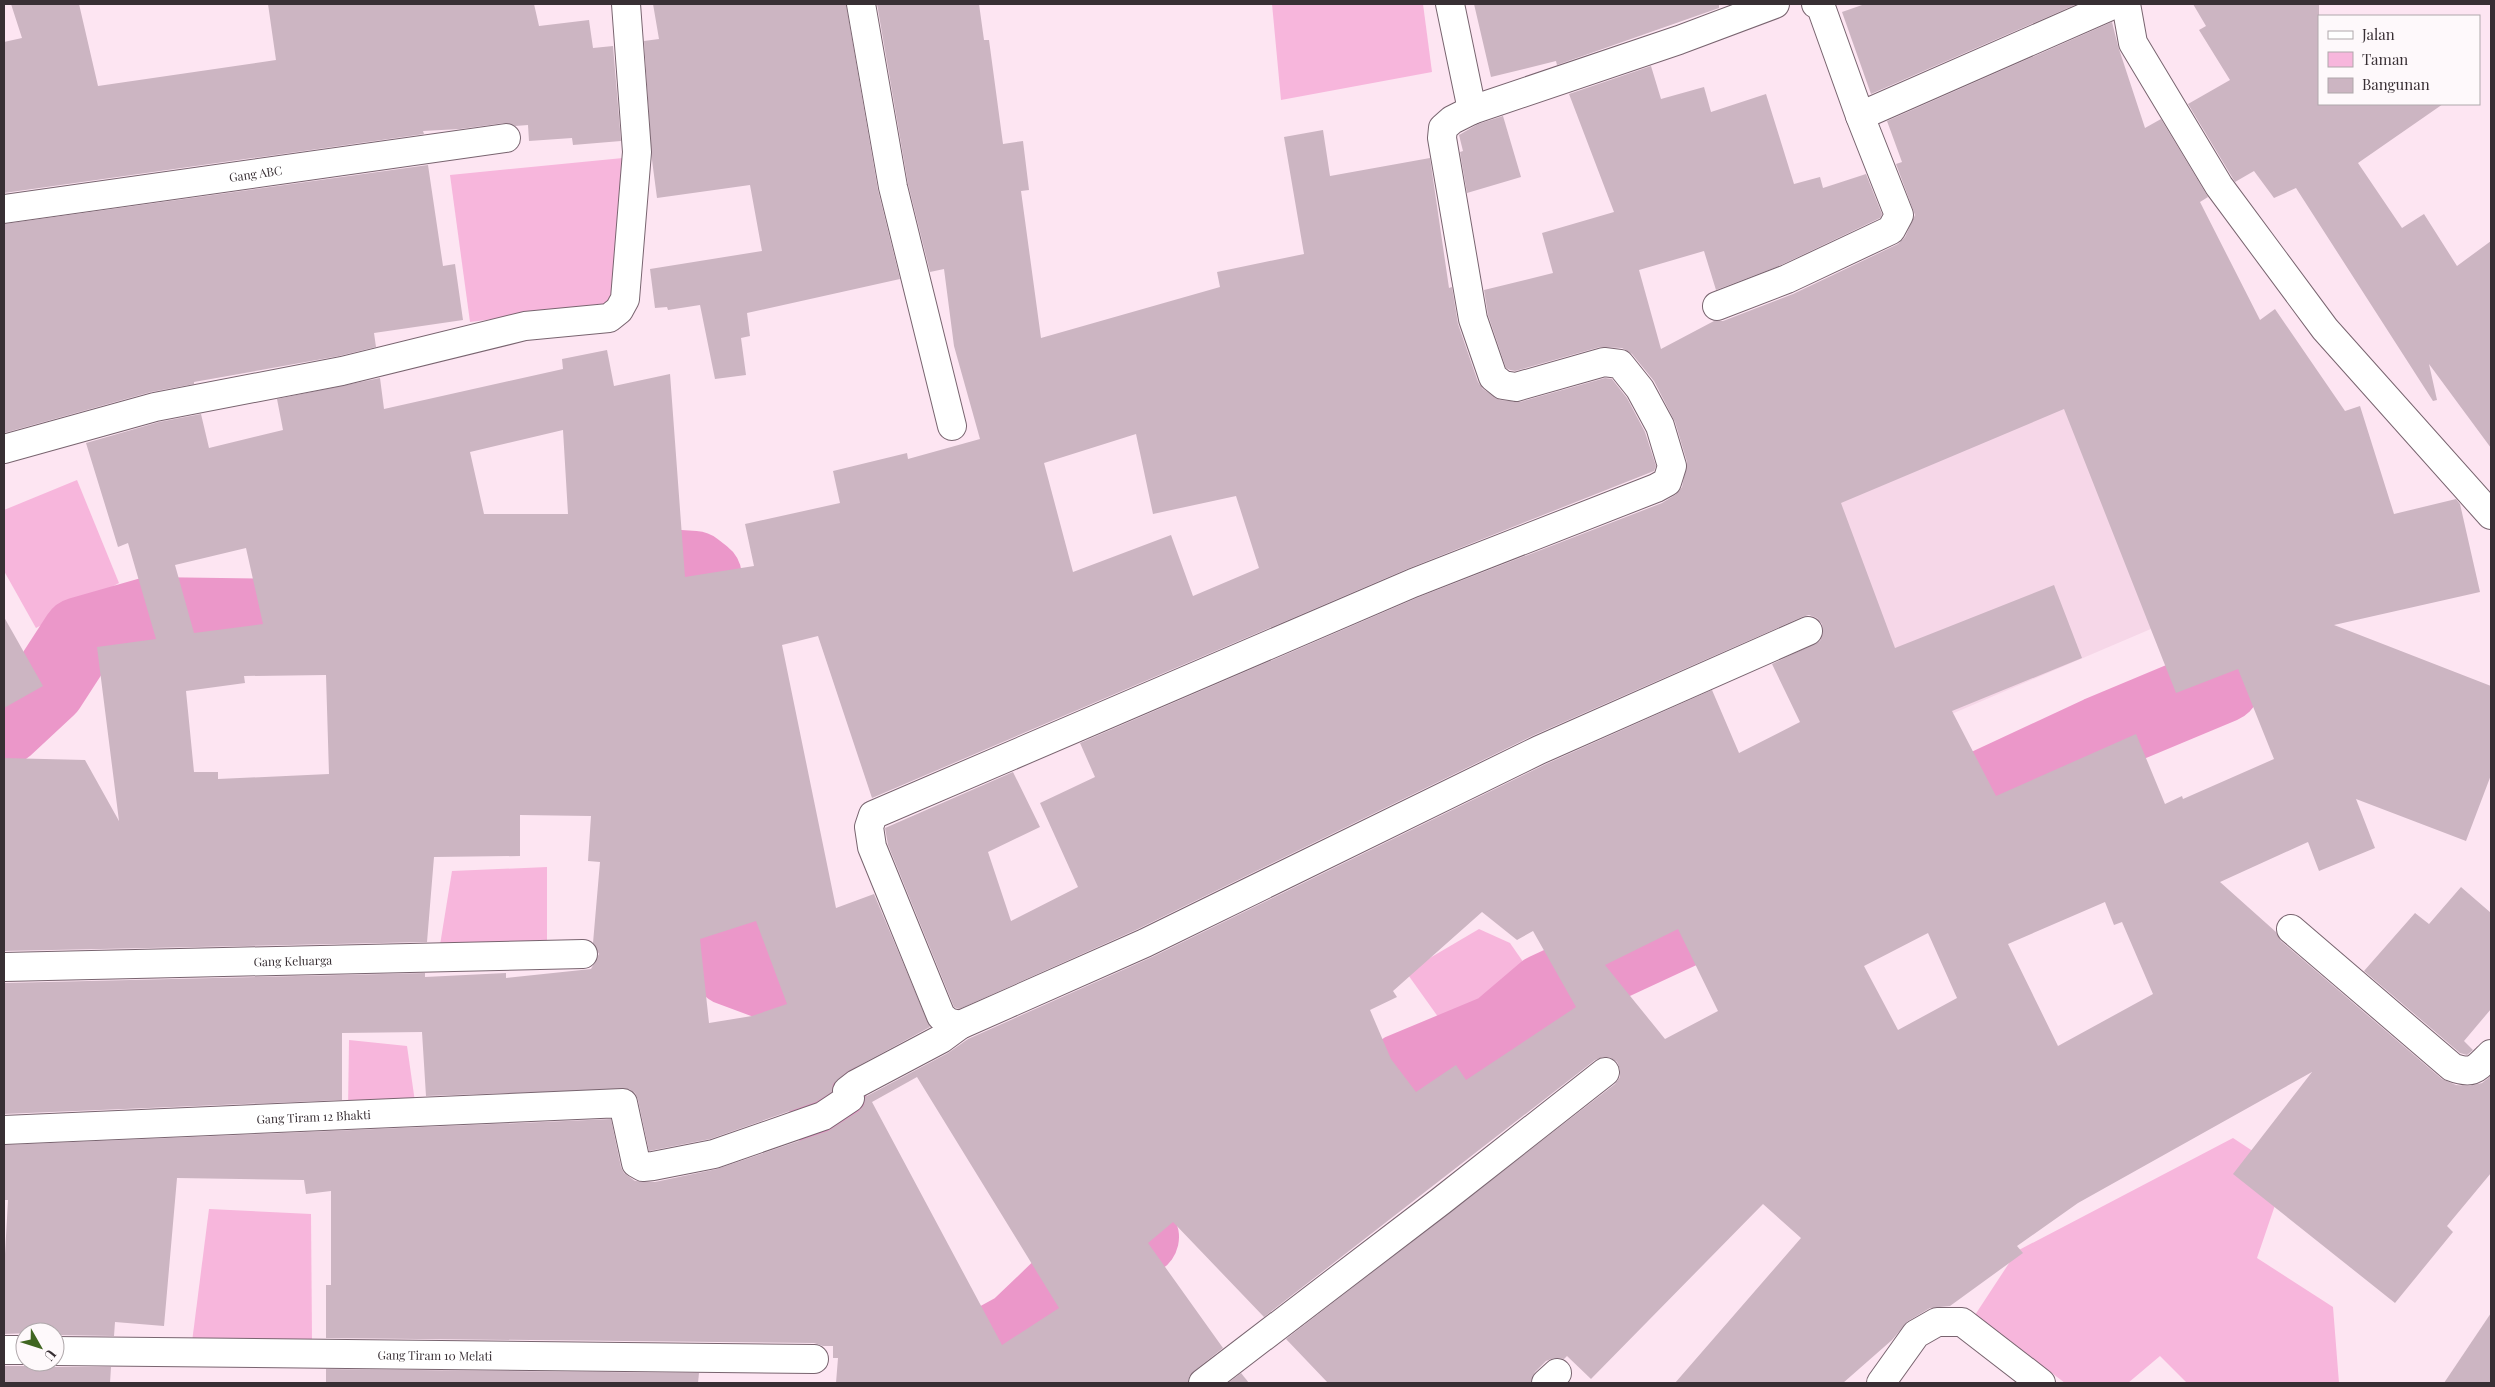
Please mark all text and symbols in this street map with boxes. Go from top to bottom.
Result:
legend [2318,15,2480,105]
text: Jalan [2361,24,2395,44]
text: Taman [2362,49,2408,69]
text: Bangunan [2362,74,2430,94]
street label: Gang ABC [228,162,283,185]
street label: Gang Keluarga [253,952,332,969]
street label: Gang Tiram 12 Bhakti [256,1106,372,1127]
north arrow [15,1322,65,1372]
text: U [40,1346,61,1365]
street label: Gang Tiram 10 Melati [378,1346,493,1364]

